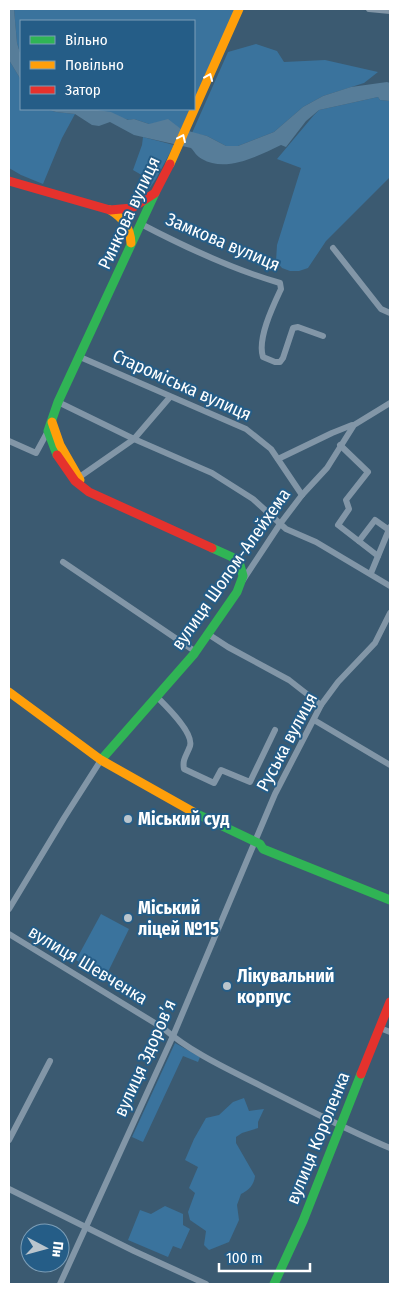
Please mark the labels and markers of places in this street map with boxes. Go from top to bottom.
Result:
place label: Міський суд [138,808,229,830]
marker: Міський суд [122,813,134,825]
place label: Міський ліцей №15 [138,897,219,940]
marker: Міський ліцей №15 [122,912,134,924]
place label: Лікувальний корпус [237,965,334,1008]
marker: Лікувальний корпус [221,980,233,992]

